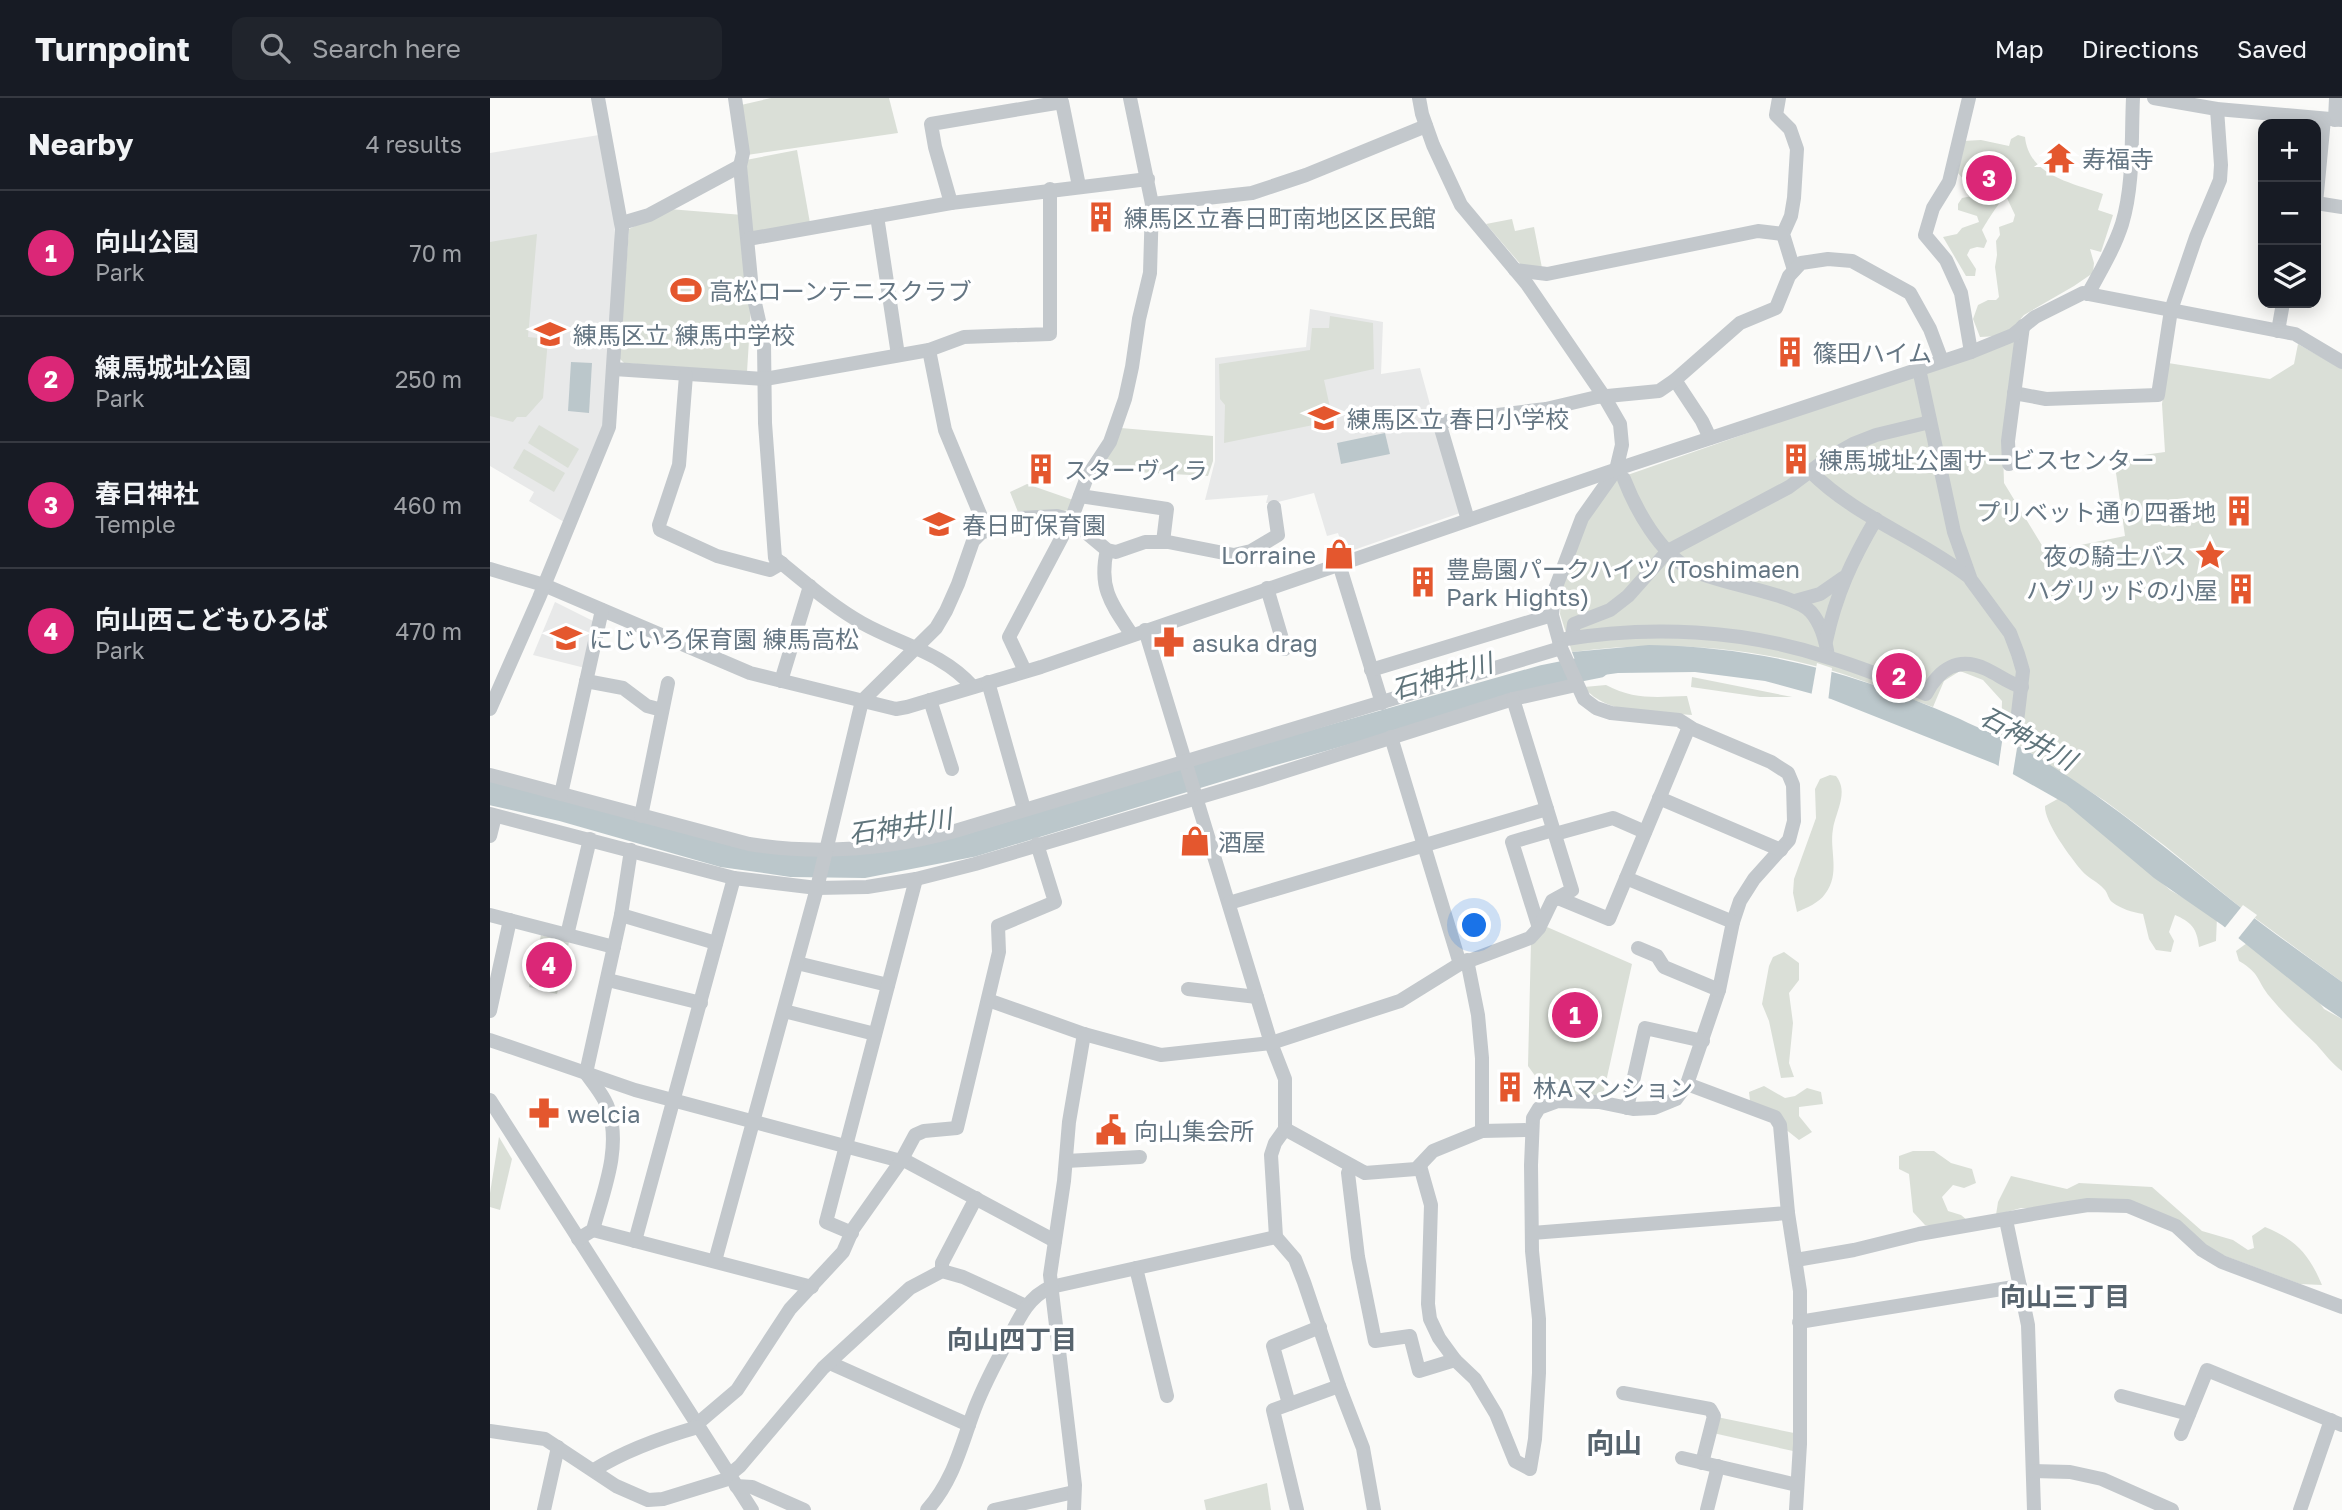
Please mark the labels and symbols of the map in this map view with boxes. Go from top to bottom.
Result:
temple icon: 寿福寺 [2042,141,2076,175]
place label: 寿福寺 [2082,144,2154,173]
pin: 3 [1966,152,2012,204]
building icon: 練馬区立春日町南地区区民館 [1084,200,1118,234]
place label: 練馬区立春日町南地区区民館 [1124,203,1436,232]
sports icon: 高松ローンテニスクラブ [669,273,703,307]
place label: 高松ローンテニスクラブ [709,276,972,305]
school or university icon: 練馬区立 練馬中学校 [533,317,567,351]
place label: 練馬区立 練馬中学校 [573,320,795,349]
building icon: 篠田ハイム [1773,335,1807,369]
place label: 篠田ハイム [1813,338,1932,367]
school or university icon: 練馬区立 春日小学校 [1307,401,1341,435]
place label: 練馬区立 春日小学校 [1347,404,1569,433]
building icon: 練馬城址公園サービスセンター [1779,442,1813,476]
place label: 練馬城址公園サービスセンター [1819,445,2155,474]
building icon: スターヴィラ [1024,452,1058,486]
place label: スターヴィラ [1064,455,1208,484]
building icon: プリベット通り四番地 [2222,494,2256,528]
place label: プリベット通り四番地 [1976,497,2216,526]
school or university icon: 春日町保育園 [922,507,956,541]
place label: 春日町保育園 [962,510,1106,539]
shop icon: Lorraine [1322,537,1356,571]
place icon: 夜の騎士バス [2193,538,2227,572]
place label: Lorraine [1221,540,1316,569]
place label: 夜の騎士バス [2043,541,2187,570]
place label: 豊島園パークハイツ (Toshimaen Park Hights) [1446,554,1800,611]
building icon: 豊島園パークハイツ (Toshimaen Park Hights) [1406,565,1440,599]
building icon: ハグリッドの小屋 [2224,572,2258,606]
place label: ハグリッドの小屋 [2026,575,2218,604]
school or university icon: にじいろ保育園 練馬高松 [549,621,583,655]
place label: にじいろ保育園 練馬高松 [589,624,859,653]
pharmacy icon: asuka drag [1152,625,1186,659]
place label: asuka drag [1192,628,1318,657]
water label: 石神井川 [1388,646,1499,705]
pin: 2 [1876,650,1922,702]
water label: 石神井川 [1975,700,2084,778]
water label: 石神井川 [846,802,957,849]
shop icon: 酒屋 [1178,824,1212,858]
place label: 酒屋 [1218,827,1266,856]
your location [1457,908,1491,942]
pin: 4 [526,939,572,991]
pin: 1 [1552,989,1598,1041]
building icon: 林Aマンション [1493,1070,1527,1104]
place label: 林Aマンション [1533,1073,1693,1102]
pharmacy icon: welcia [527,1096,561,1130]
place label: welcia [567,1099,641,1128]
public building icon: 向山集会所 [1094,1113,1128,1147]
place label: 向山集会所 [1134,1116,1254,1145]
district label: 向山三丁目 [2000,1281,2130,1312]
district label: 向山四丁目 [947,1324,1077,1355]
district label: 向山 [1586,1426,1642,1459]

